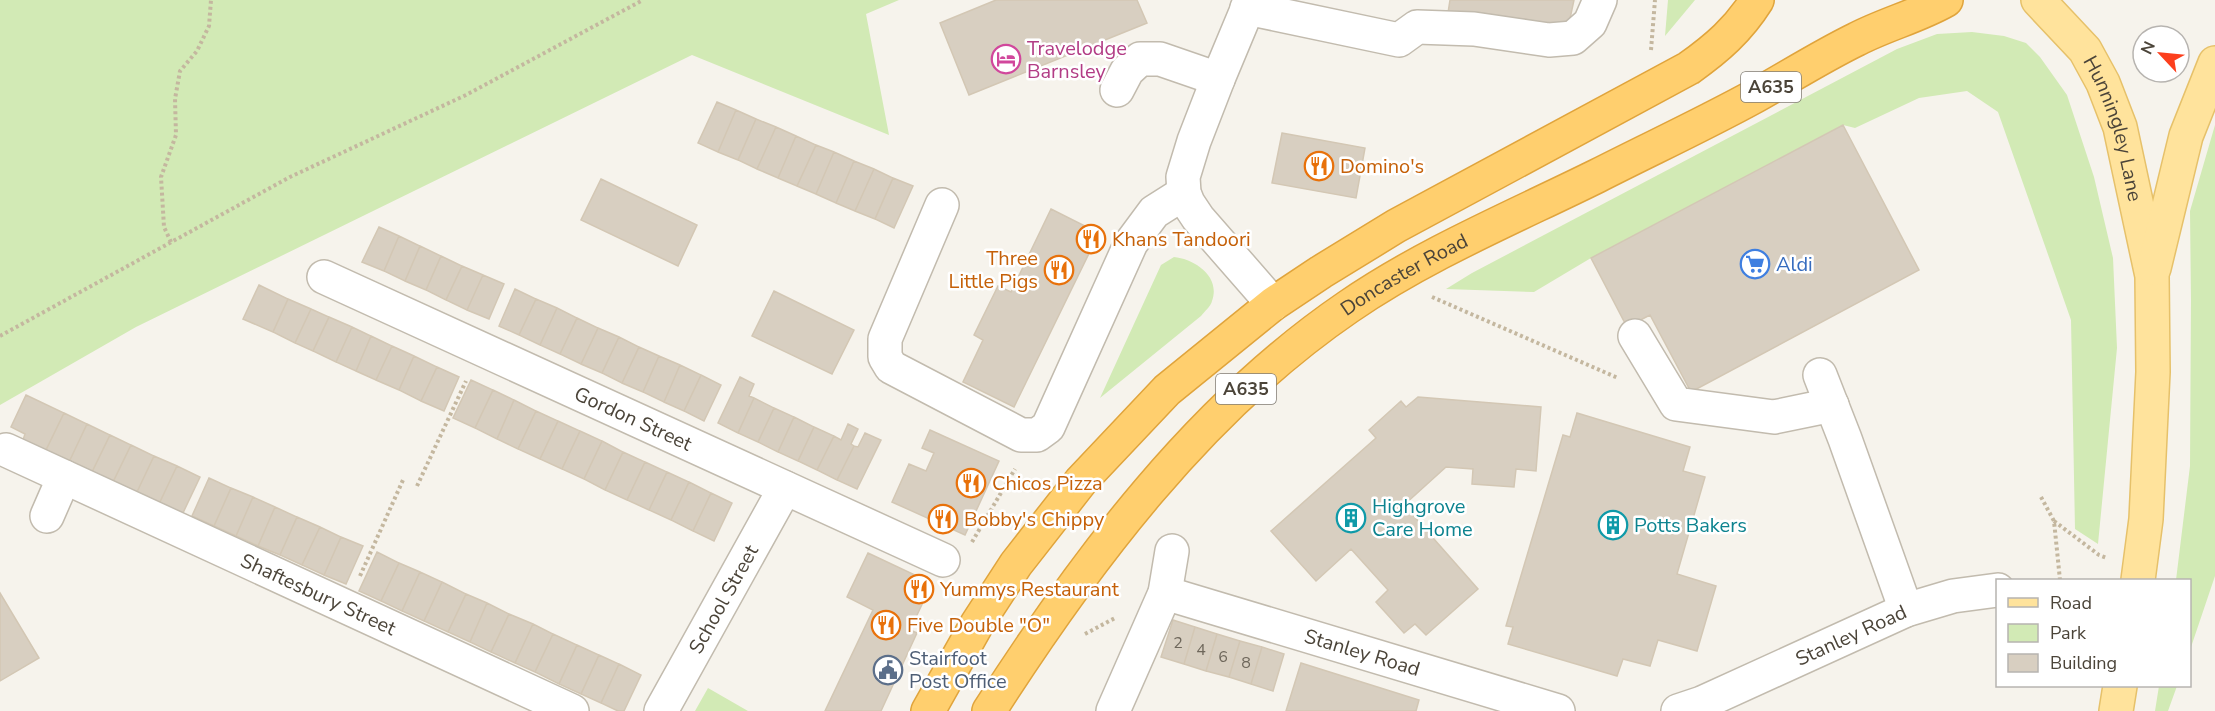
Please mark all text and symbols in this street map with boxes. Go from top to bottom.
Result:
north arrow [2131,24,2191,84]
place label: Travelodge Barnsley [1027,35,1127,85]
text: N [2136,38,2161,58]
hotel icon: Travelodge Barnsley [990,43,1022,75]
street label: Hunningley Lane [2077,51,2149,204]
road number: A635 [1741,72,1801,102]
restaurant icon: Domino's [1303,150,1335,182]
place label: Domino's [1340,153,1424,180]
restaurant icon: Khans Tandoori [1075,223,1107,255]
place label: Khans Tandoori [1112,226,1251,253]
street label: Doncaster Road [1335,227,1472,322]
place label: Three Little Pigs [949,245,1038,295]
supermarket icon: Aldi [1739,248,1771,280]
place label: Aldi [1776,251,1813,278]
restaurant icon: Three Little Pigs [1043,254,1075,286]
road number: A635 [1216,374,1276,404]
street label: Gordon Street [570,380,697,458]
restaurant icon: Chicos Pizza [955,467,987,499]
place label: Chicos Pizza [992,470,1103,497]
place label: Highgrove Care Home [1372,493,1473,543]
building icon: Highgrove Care Home [1335,502,1367,534]
restaurant icon: Bobby's Chippy [927,503,959,535]
place label: Bobby's Chippy [964,506,1105,533]
building icon: Potts Bakers [1597,509,1629,541]
place label: Potts Bakers [1634,512,1747,539]
street label: School Street [682,539,765,659]
street label: Shaftesbury Street [236,547,401,642]
restaurant icon: Yummys Restaurant [903,573,935,605]
place label: Yummys Restaurant [939,576,1120,603]
legend [1996,579,2191,687]
text: Road [2050,591,2092,615]
street label: Stanley Road [1791,598,1911,673]
restaurant icon: Five Double "O" [870,609,902,641]
place label: Five Double "O" [907,612,1050,639]
text: Park [2050,621,2087,645]
street label: Stanley Road [1301,623,1423,683]
house number: 2 [1173,632,1183,654]
house number: 4 [1196,639,1206,661]
place label: Stairfoot Post Office [909,645,1007,695]
house number: 6 [1218,646,1228,668]
text: Building [2050,651,2117,675]
house number: 8 [1241,652,1251,674]
public building icon: Stairfoot Post Office [872,654,904,686]

